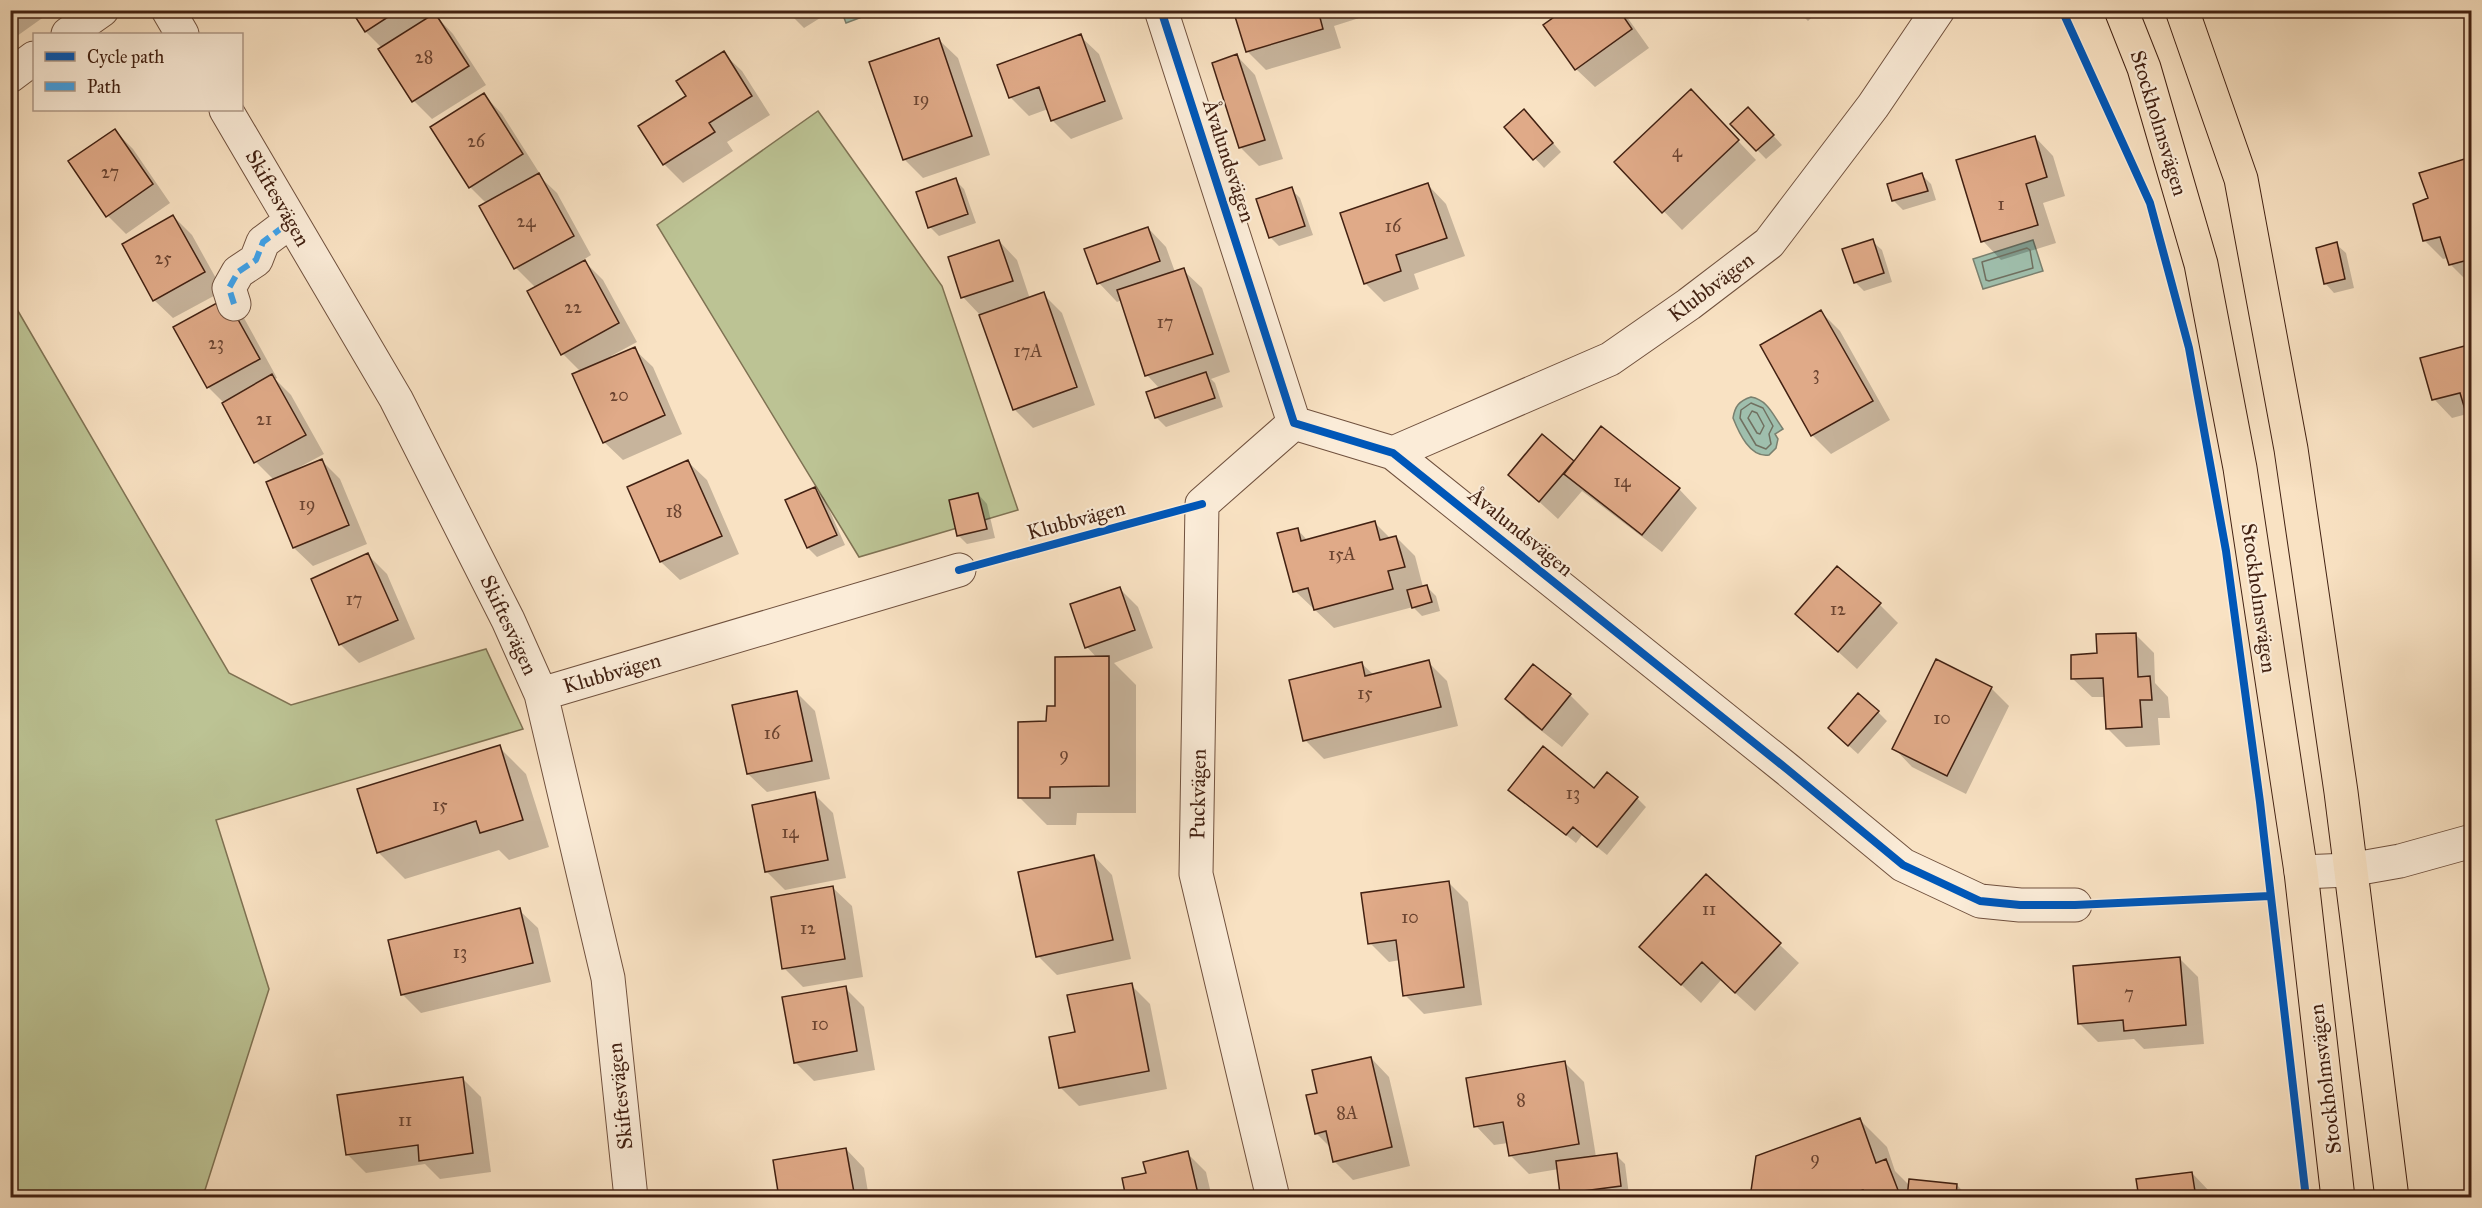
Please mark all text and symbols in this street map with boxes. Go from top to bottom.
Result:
legend [33,33,243,111]
text: Cycle path [87,46,164,68]
house number: 28 [415,46,433,68]
street label: Stockholmsvägen [2125,47,2193,199]
text: Path [87,76,121,98]
house number: 19 [913,88,929,110]
street label: Åvalundsvägen [1197,95,1261,226]
house number: 26 [467,130,486,152]
house number: 4 [1672,140,1683,162]
street label: Skiftesvägen [240,145,316,251]
house number: 27 [101,161,119,183]
house number: 1 [1997,193,2005,215]
house number: 24 [517,210,536,232]
house number: 16 [1385,215,1402,237]
street label: Klubbvägen [1663,246,1759,328]
house number: 25 [154,247,172,269]
house number: 22 [564,296,582,318]
house number: 17 [1157,311,1173,333]
house number: 23 [208,332,224,354]
house number: 17A [1014,340,1042,362]
house number: 3 [1812,362,1820,384]
house number: 20 [609,384,629,406]
house number: 21 [256,408,272,430]
house number: 14 [1613,470,1632,492]
street label: Åvalundsvägen [1463,481,1579,582]
house number: 19 [299,493,315,515]
street label: Klubbvägen [1024,494,1128,546]
house number: 18 [666,500,682,522]
street label: Stockholmsvägen [2236,521,2282,675]
house number: 15A [1328,543,1356,565]
street label: Skiftesvägen [475,571,543,679]
house number: 17 [346,588,362,610]
house number: 12 [1830,598,1846,620]
street label: Klubbvägen [560,647,664,699]
house number: 15 [1357,682,1373,704]
house number: 10 [1933,707,1951,729]
house number: 16 [764,722,781,744]
house number: 9 [1059,743,1069,765]
street label: Puckvägen [1184,748,1212,840]
house number: 13 [1566,782,1580,804]
house number: 15 [432,794,448,816]
house number: 14 [781,821,800,843]
house number: 11 [1702,898,1716,920]
house number: 10 [1401,906,1419,928]
house number: 12 [800,917,816,939]
house number: 13 [453,941,467,963]
house number: 7 [2124,982,2134,1004]
street label: Stockholmsvägen [2303,1003,2347,1155]
house number: 10 [811,1013,829,1035]
street label: Skiftesvägen [601,1041,639,1151]
house number: 8 [1516,1089,1526,1111]
house number: 8A [1336,1102,1358,1124]
house number: 11 [398,1109,412,1131]
house number: 9 [1810,1147,1820,1169]

